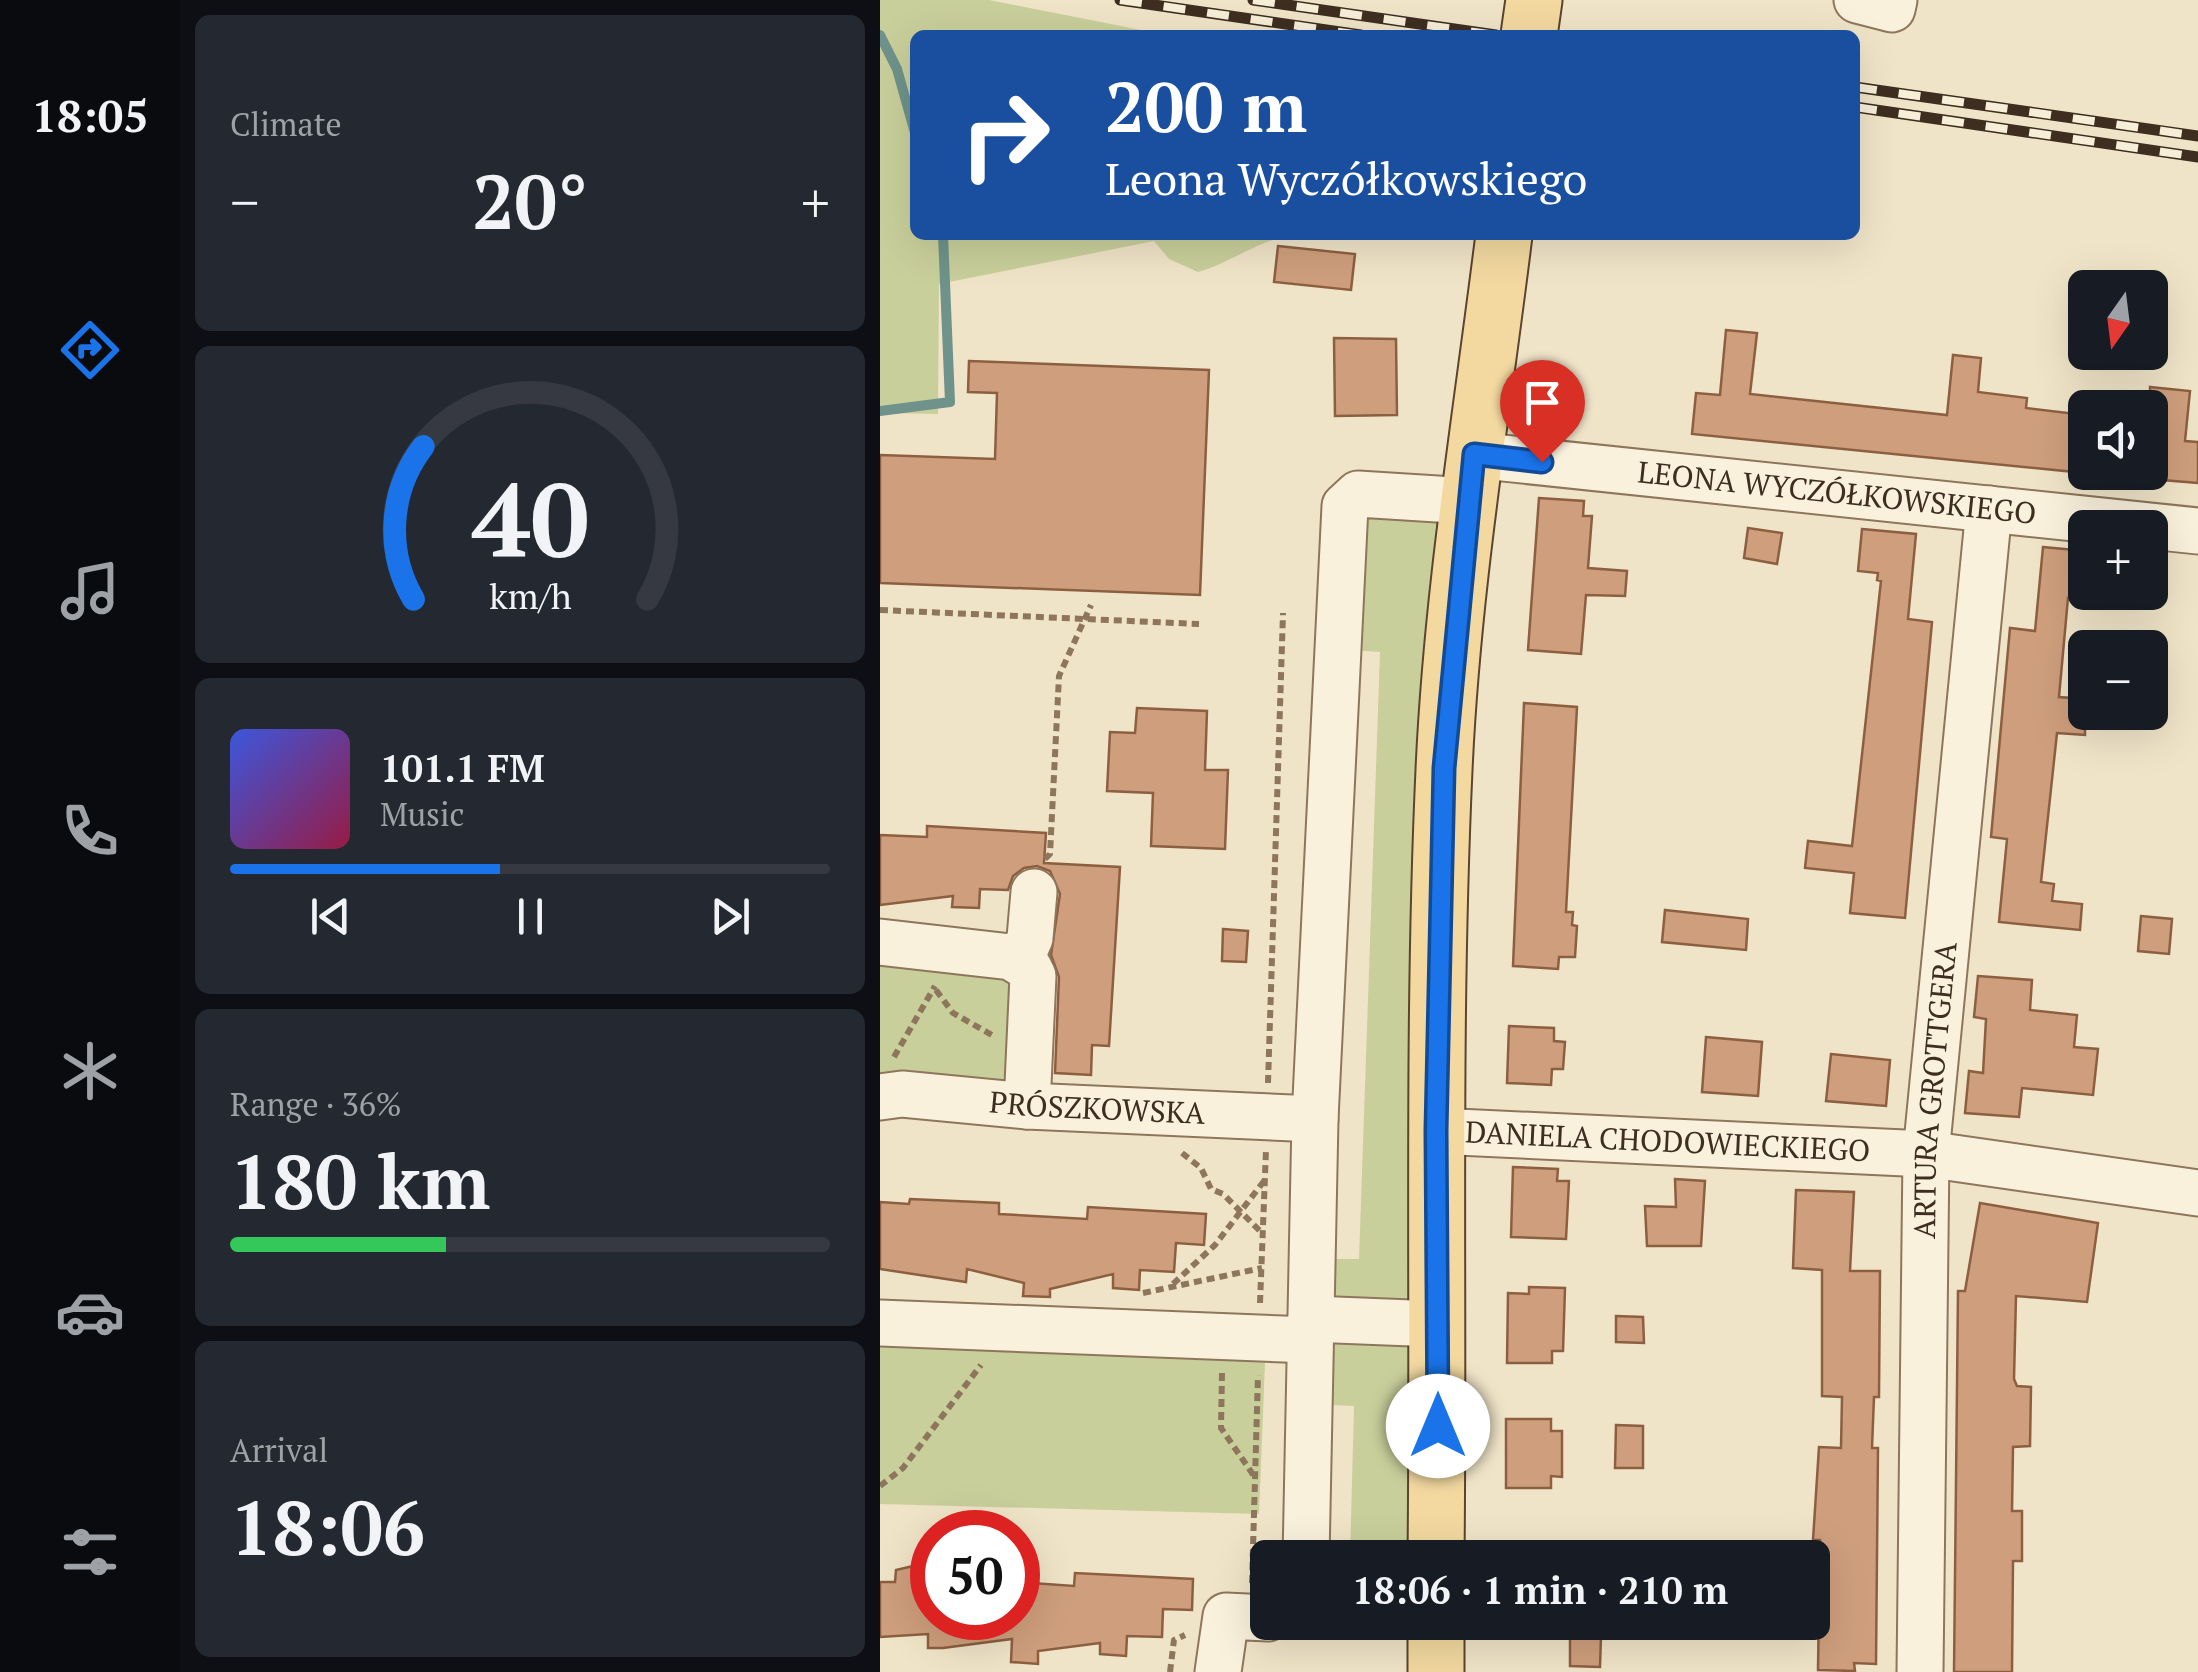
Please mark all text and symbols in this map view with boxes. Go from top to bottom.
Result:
text: 200 m [1105,59,1307,152]
icon: right [940,70,1070,200]
text: 18:05 [31,85,149,145]
text: Climate [230,103,342,145]
text: Leona Wyczółkowskiego [1105,148,1587,208]
text: 20° [472,151,588,250]
text: − [230,165,259,238]
text: + [801,165,830,238]
north arrow [2068,270,2168,370]
map controls [2068,270,2168,730]
icon: directions [55,315,125,385]
pin [1500,360,1585,463]
icon: arrive [1515,375,1570,430]
button: sound [2068,390,2168,490]
text: 40 [471,449,589,587]
street label: LEONA WYCZÓŁKOWSKIEGO [1636,451,2038,533]
button: + [2068,510,2168,610]
icon: music [55,556,125,626]
text: km/h [489,572,571,619]
button: − [2068,630,2168,730]
text: 101.1 FM [380,743,545,793]
text: Music [380,793,465,835]
icon: phone [55,796,125,866]
icon: previous [303,889,358,944]
icon: pause [503,889,558,944]
icon: next [703,889,758,944]
street label: ARTURA GROTTGERA [1904,940,1966,1239]
icon: climate [55,1036,125,1106]
street label: PRÓSZKOWSKA [988,1082,1206,1133]
text: Range · 36% [230,1083,402,1125]
street label: DANIELA CHODOWIECKIEGO [1464,1111,1871,1170]
text: 180 km [230,1131,490,1230]
icon: car [55,1277,125,1347]
position arrow [1386,1374,1490,1478]
text: Arrival [230,1429,328,1471]
text: 18:06 [230,1477,425,1576]
speed limit sign: 50 [910,1510,1040,1640]
icon: filters [55,1517,125,1587]
text: 18:06 · 1 min · 210 m [1352,1565,1728,1615]

